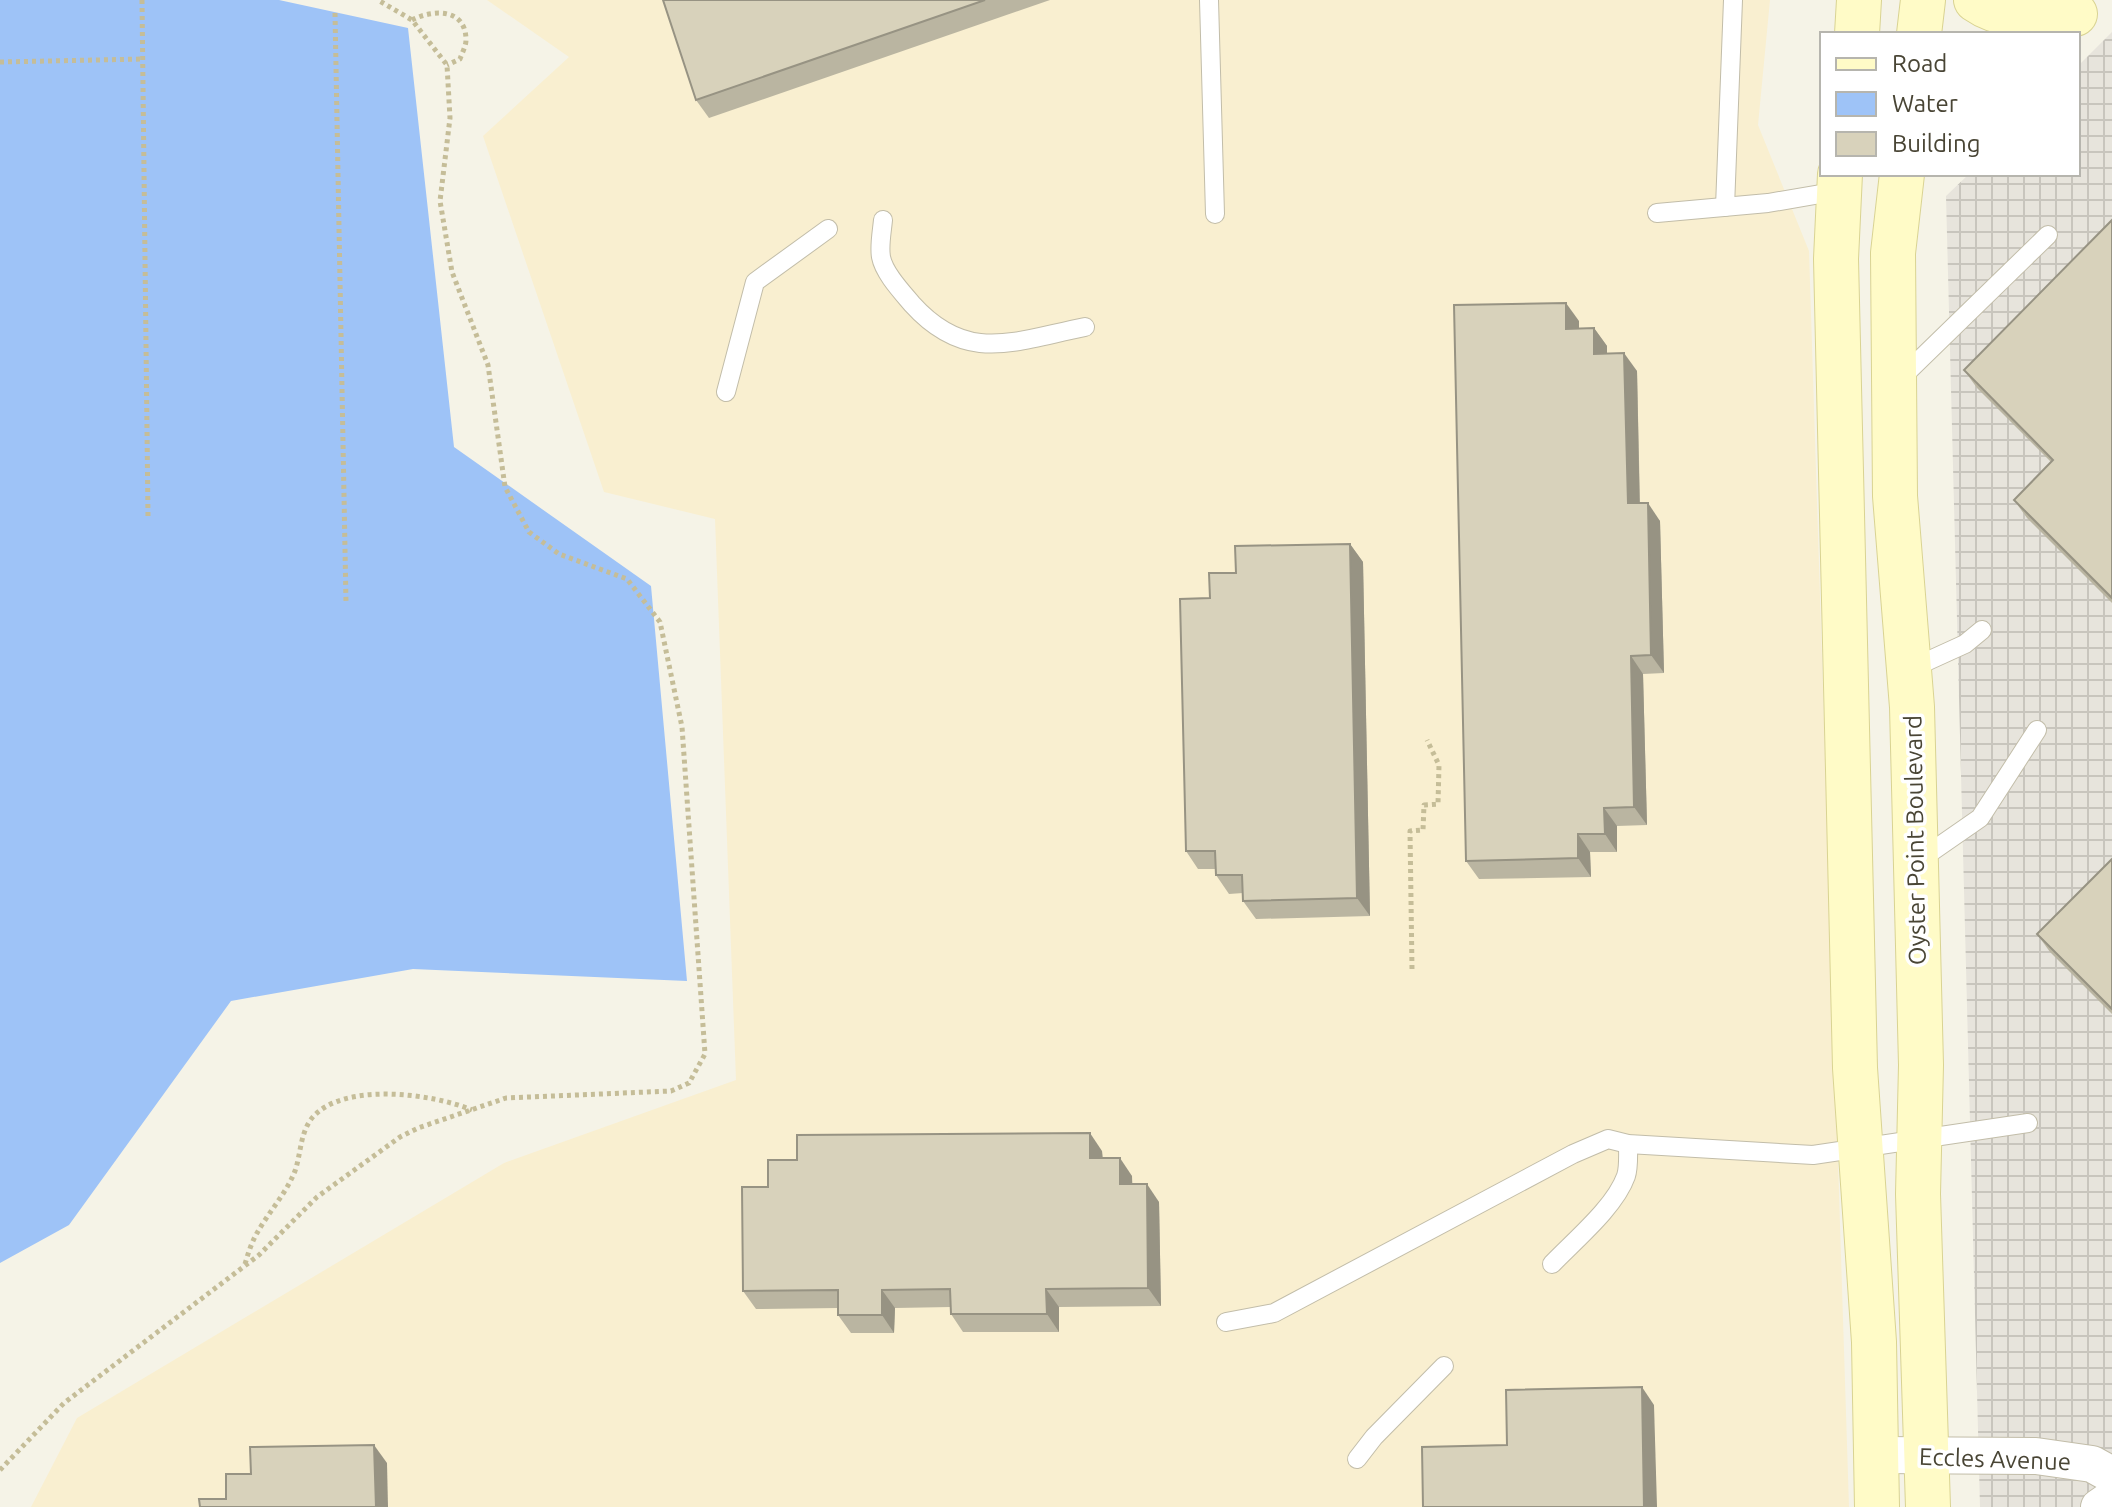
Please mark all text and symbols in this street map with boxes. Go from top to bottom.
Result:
legend [1820,32,2080,176]
text: Road [1892,50,1947,77]
text: Water [1892,90,1958,117]
text: Building [1892,130,1980,157]
street label: Oyster Point Boulevard [1899,715,1931,965]
street label: Eccles Avenue [1919,1443,2071,1475]

